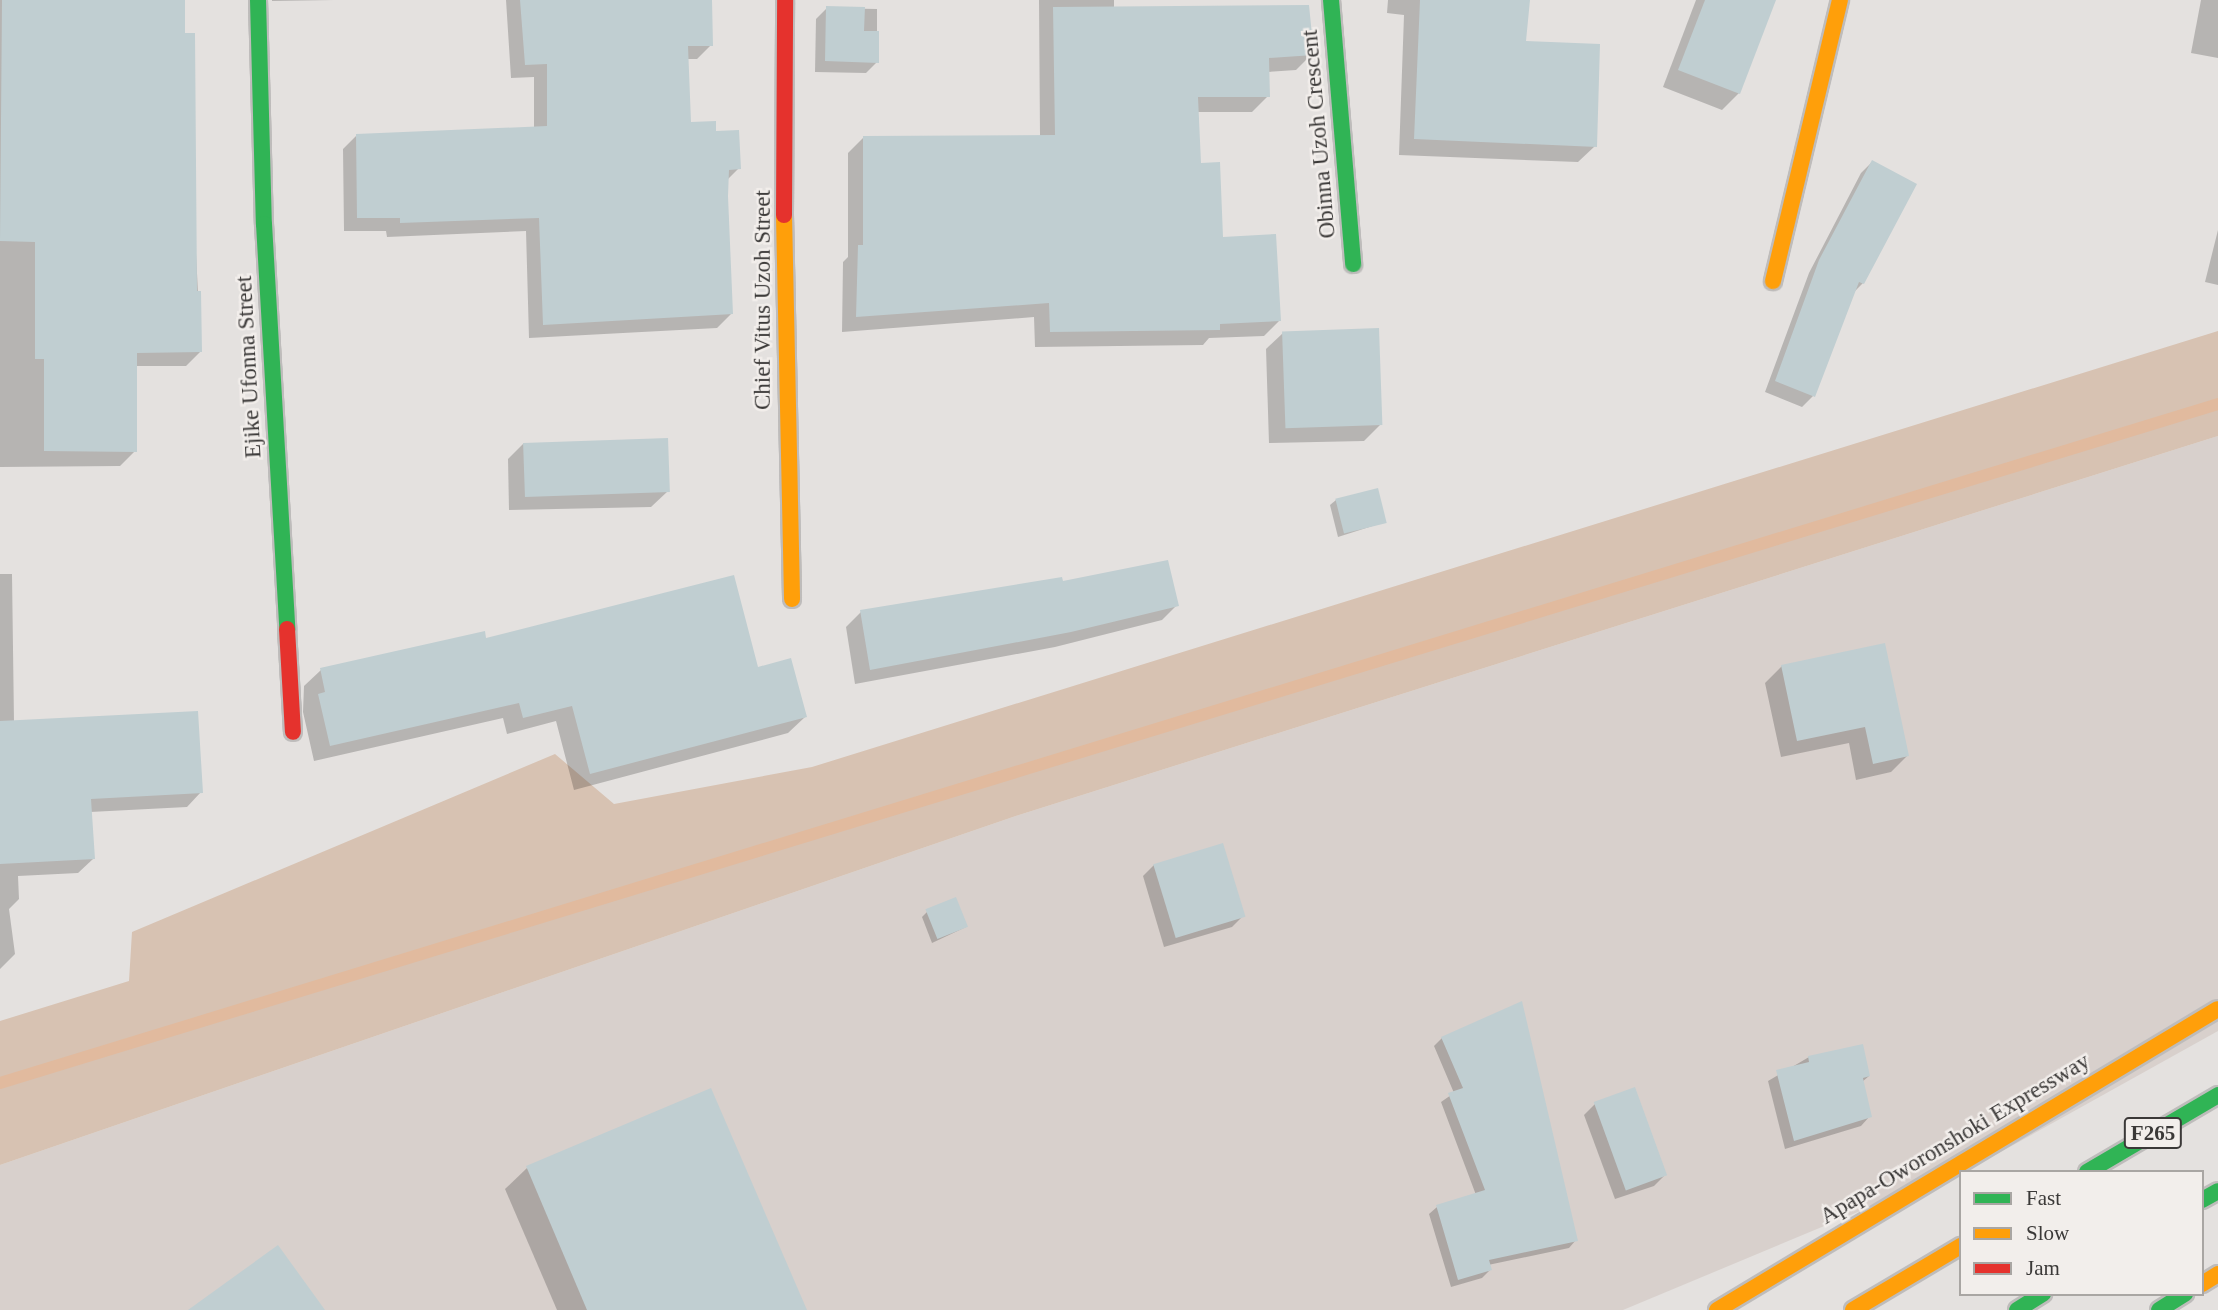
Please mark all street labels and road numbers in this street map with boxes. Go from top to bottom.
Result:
street label: Obinna Uzoh Crescent [1296,28,1342,240]
street label: Chief Vitus Uzoh Street [749,190,777,410]
street label: Ejike Ufonna Street [230,275,268,459]
street label: Apapa-Oworonshoki Expressway [1815,1047,2095,1231]
road number: F265 [2123,1116,2183,1150]

